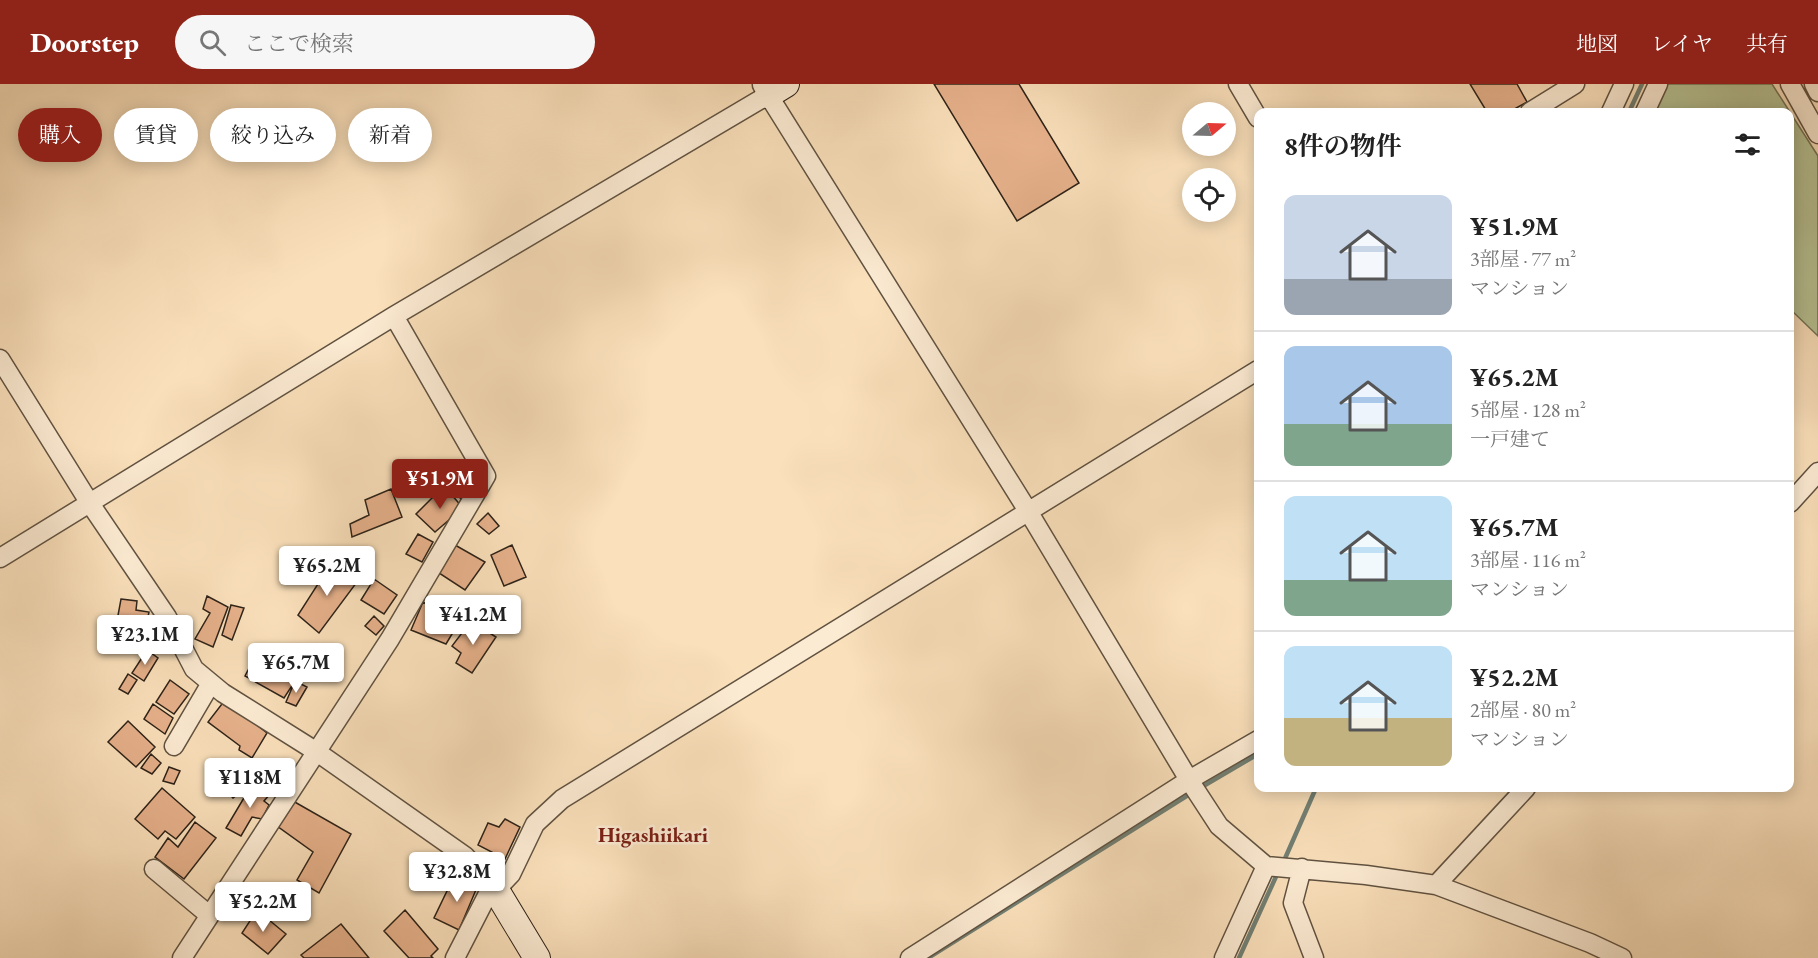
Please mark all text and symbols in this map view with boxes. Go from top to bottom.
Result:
search box [175,15,595,69]
text: Doorstep [30,24,139,60]
icon: search [196,26,229,59]
text: ここで検索 [244,29,354,58]
text: 地図 [1576,30,1618,57]
text: レイヤ [1651,30,1713,57]
text: 共有 [1746,30,1788,57]
north arrow [1182,102,1236,156]
map controls [1182,102,1236,222]
chip: 購入 [18,108,102,162]
chip: 賃貸 [114,108,198,162]
chip: 絞り込み [210,108,336,162]
chip: 新着 [348,108,432,162]
icon: filters [1731,128,1764,161]
text: 8件の物件 [1284,129,1402,163]
button: locate [1182,168,1236,222]
text: ¥51.9M [1470,209,1559,243]
icon: home [1332,219,1404,291]
text: 3部屋 · 77 m² [1470,246,1576,272]
text: マンション [1470,275,1569,301]
text: ¥65.2M [1470,360,1559,394]
icon: home [1332,370,1404,442]
text: 5部屋 · 128 m² [1470,397,1586,423]
text: 一戸建て [1470,426,1550,452]
pin: ¥51.9M [391,459,489,510]
text: ¥51.9M [406,465,474,491]
text: ¥65.7M [1470,510,1559,544]
icon: home [1332,520,1404,592]
pin: ¥65.2M [278,546,376,597]
text: 3部屋 · 116 m² [1470,547,1586,573]
text: ¥65.2M [293,552,361,578]
text: マンション [1470,576,1569,602]
pin: ¥41.2M [424,595,522,646]
text: ¥41.2M [439,601,507,627]
pin: ¥23.1M [96,615,194,666]
text: ¥23.1M [111,621,179,647]
pin: ¥65.7M [247,643,345,694]
text: ¥65.7M [262,649,330,675]
text: ¥52.2M [1470,660,1559,694]
icon: home [1332,670,1404,742]
text: 2部屋 · 80 m² [1470,697,1576,723]
text: マンション [1470,726,1569,752]
pin: ¥118M [208,758,292,809]
text: ¥118M [218,764,282,790]
district label: Higashiikari [598,821,708,848]
pin: ¥32.8M [408,852,506,903]
text: ¥32.8M [423,858,491,884]
pin: ¥52.2M [214,882,312,933]
text: ¥52.2M [229,888,297,914]

